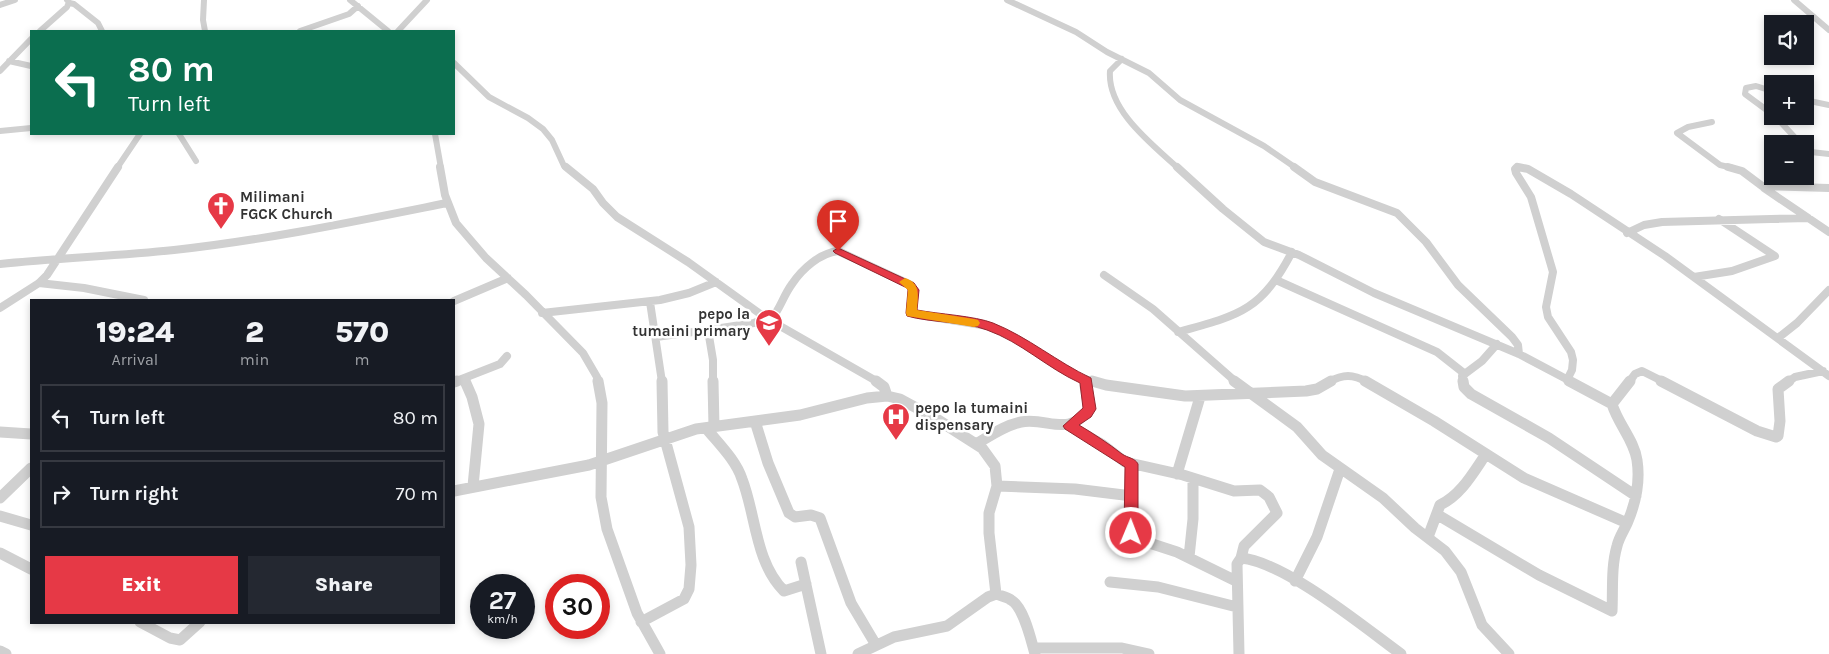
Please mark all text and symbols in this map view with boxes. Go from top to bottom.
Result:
map controls [1764,15,1814,185]
button: sound [1764,15,1814,65]
text: 80 m [128,49,215,90]
icon: left [45,50,110,115]
button: + [1764,75,1814,125]
text: Turn left [128,91,211,117]
button: − [1764,135,1814,185]
place label: Milimani FGCK Church [240,188,333,223]
church icon: Milimani FGCK Church [206,191,236,230]
pin [817,200,859,251]
icon: arrive [824,207,852,235]
place label: pepo la tumaini primary [632,305,750,340]
school or university icon: pepo la tumaini primary [754,308,784,347]
text: 19:24 [96,314,174,350]
text: 2 [245,314,264,350]
text: 570 [335,314,389,350]
text: Arrival [111,350,158,369]
text: min [240,350,269,369]
text: m [355,350,370,369]
place label: pepo la tumaini dispensary [915,399,1028,434]
hospital icon: pepo la tumaini dispensary [881,402,911,441]
icon: left [47,404,75,432]
text: Turn left [90,407,165,429]
text: 80 m [393,407,438,429]
icon: right [47,480,75,508]
text: Turn right [90,483,179,505]
text: 70 m [396,483,438,505]
position arrow [1104,506,1156,558]
button: Exit [45,556,238,614]
button: Share [248,556,440,614]
speed limit sign: 30 [545,574,610,639]
text: 27 [489,586,516,615]
text: km/h [487,612,518,626]

